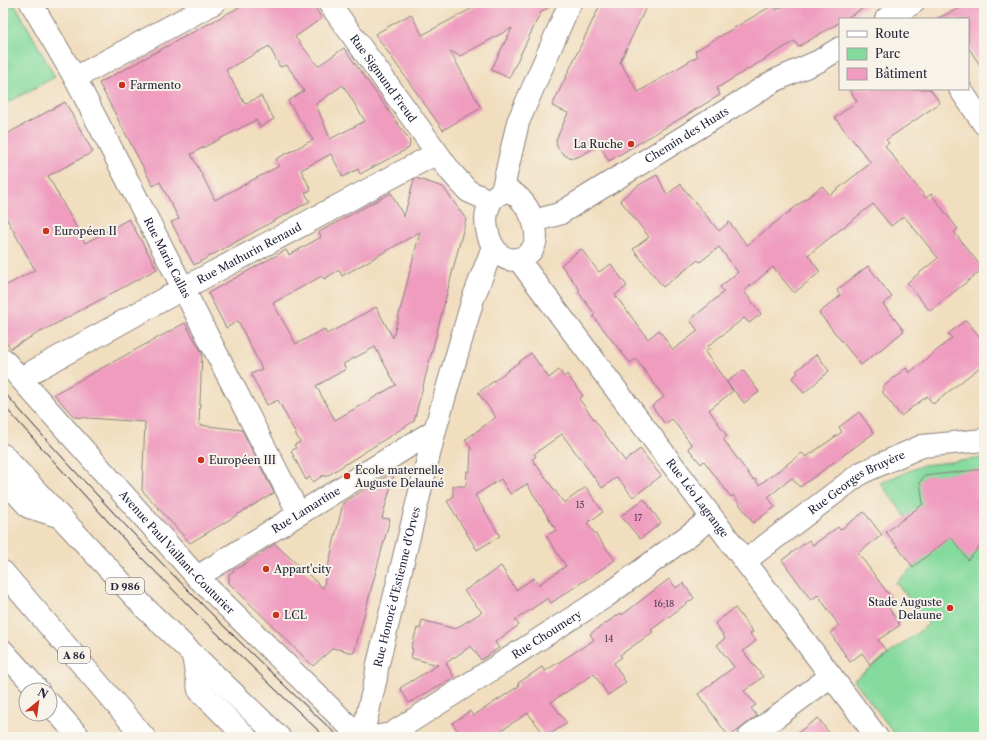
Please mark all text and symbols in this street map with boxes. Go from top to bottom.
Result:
legend [839,18,969,90]
text: Route [875,26,910,41]
street label: Rue Sigmund Freud [347,32,420,125]
text: Parc [875,46,900,61]
text: Bâtiment [875,66,928,81]
place label: Farmento [130,78,181,92]
marker: Farmento [117,80,127,90]
street label: Chemin des Huats [642,104,731,166]
place label: La Ruche [574,137,623,151]
marker: La Ruche [626,139,636,149]
street label: Rue Maria Callas [141,215,194,301]
street label: Rue Mathurin Renaud [194,220,304,287]
place label: Européen II [54,224,117,238]
marker: Européen II [41,226,51,236]
street label: Rue Georges Bruyère [805,447,907,518]
place label: Européen III [209,453,276,467]
marker: Européen III [196,455,206,465]
street label: Rue Léo Lagrange [663,456,732,540]
place label: École maternelle Auguste Delauné [354,463,444,490]
marker: École maternelle Auguste Delauné [342,471,352,481]
street label: Rue Lamartine [269,483,343,536]
street label: Avenue Paul Vaillant-Couturier [116,487,238,617]
house number: 15 [576,499,584,510]
street label: Rue Honoré d'Estienne d'Orves [370,505,423,669]
house number: 17 [634,512,643,523]
place label: Appart'city [273,562,332,576]
marker: Appart'city [261,564,271,574]
road number: D 986 [106,578,144,594]
place label: Stade Auguste Delaune [868,595,942,622]
house number: 16;18 [654,598,674,609]
marker: Stade Auguste Delaune [945,603,955,613]
street label: Rue Choumery [509,606,585,662]
place label: LCL [284,608,308,622]
marker: LCL [271,610,281,620]
house number: 14 [605,633,614,644]
road number: A 86 [58,647,90,663]
north arrow [18,682,58,722]
text: N [35,685,51,702]

